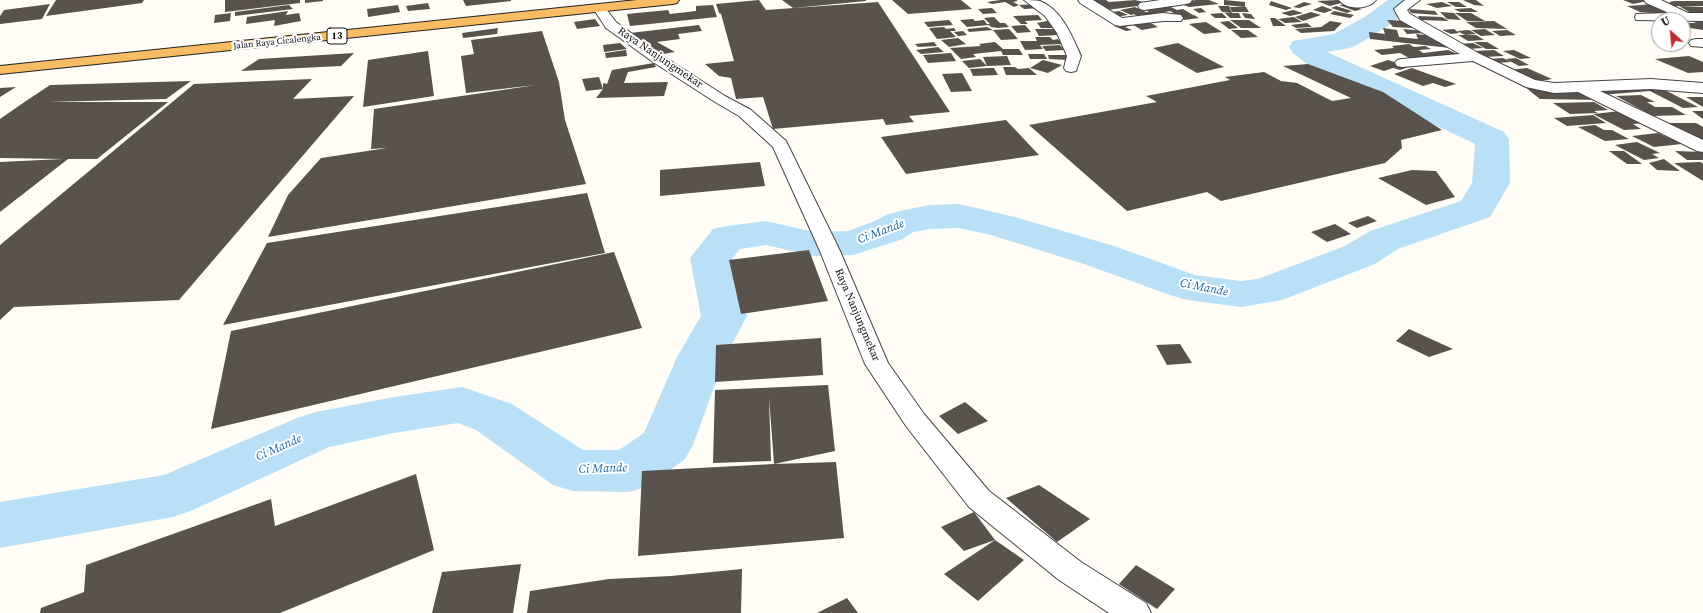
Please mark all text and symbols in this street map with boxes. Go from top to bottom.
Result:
north arrow [1651,12,1691,52]
text: U [1659,13,1673,30]
street label: Raya Nanjungmekar [615,25,705,91]
road number: 13 [327,28,347,44]
street label: Jalan Raya Cicalengka [233,32,321,52]
water label: Ci Mande [856,217,906,247]
street label: Raya Nanjungmekar [831,266,883,364]
water label: Ci Mande [1179,276,1229,300]
water label: Ci Mande [254,432,304,464]
water label: Ci Mande [578,461,628,477]

